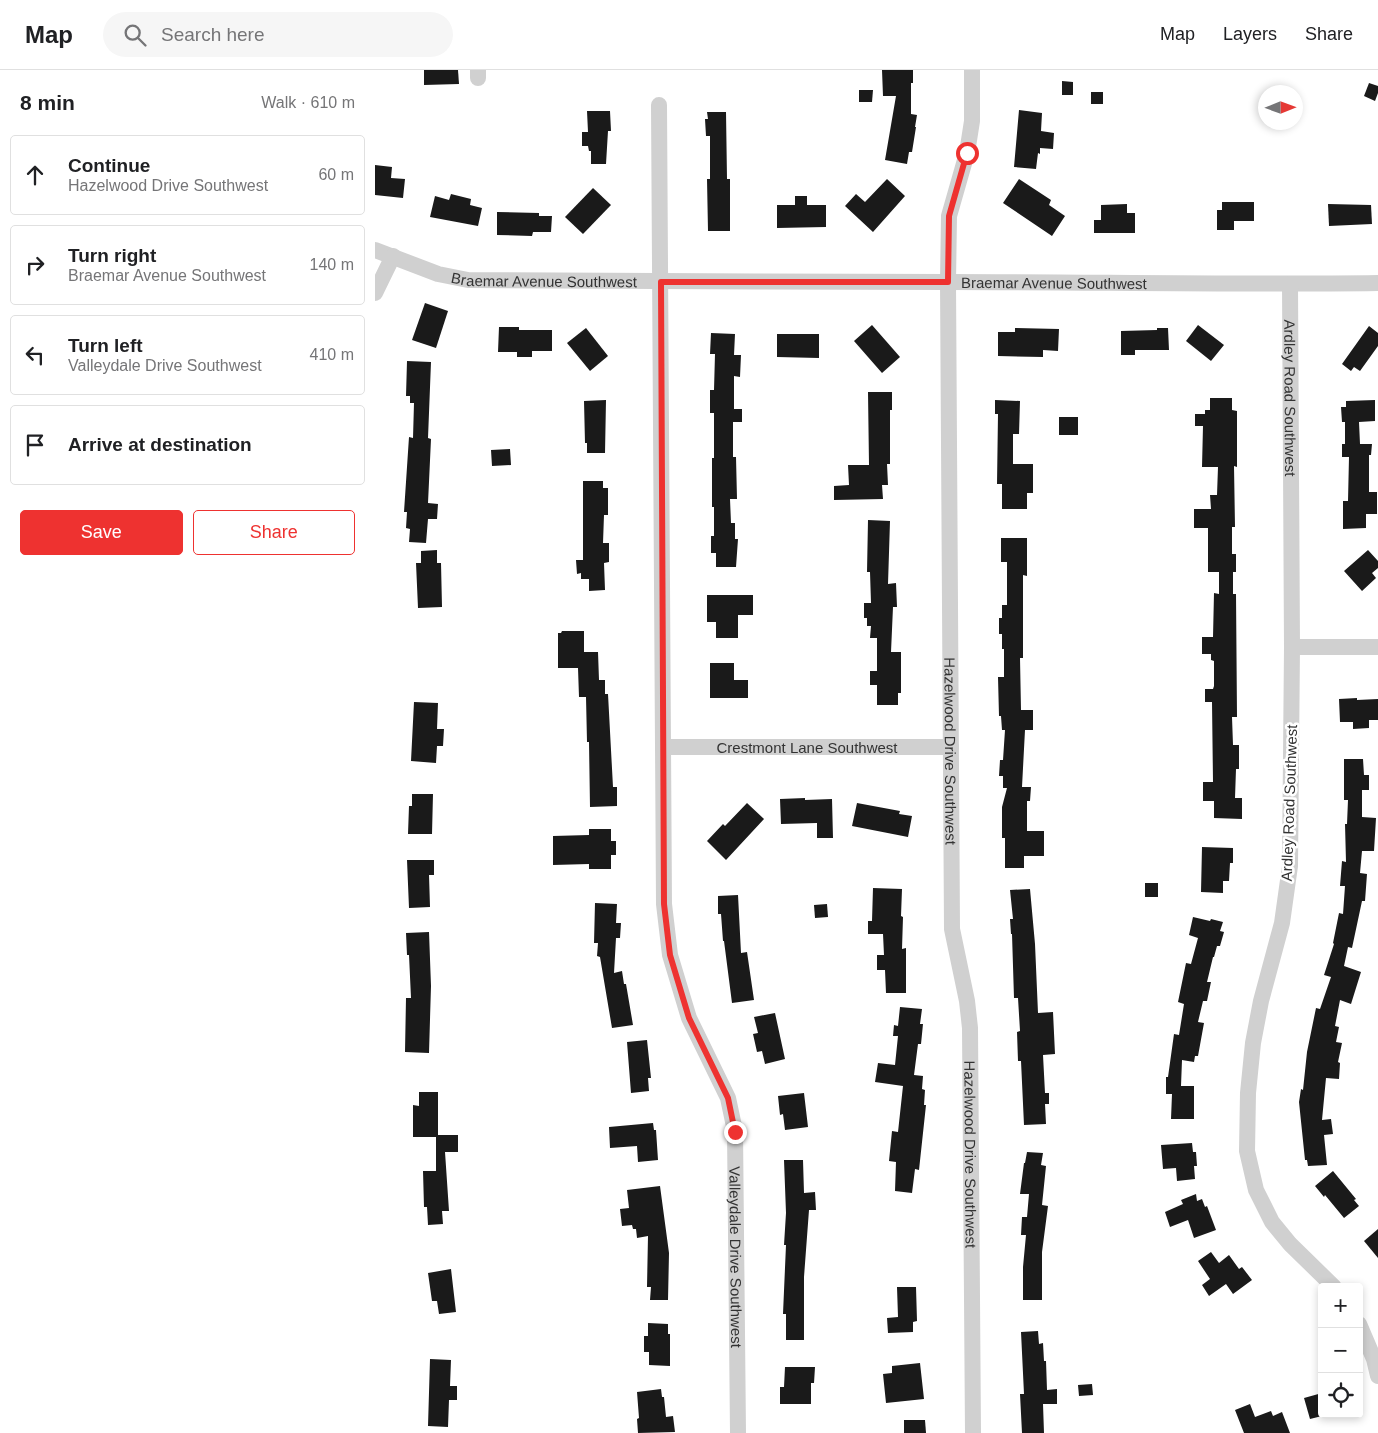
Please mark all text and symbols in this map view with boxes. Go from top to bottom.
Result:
search box [103,12,453,57]
text: Map [25,21,73,48]
icon: search [121,21,149,49]
text: Search here [161,24,265,45]
text: Map [1160,24,1195,44]
text: Layers [1223,24,1277,44]
text: Share [1305,24,1353,44]
north arrow [1258,85,1303,130]
text: 8 min [20,91,75,114]
text: Walk · 610 m [261,94,355,111]
route start [956,142,979,165]
text: Continue [68,155,150,176]
icon: ahead [21,161,49,189]
text: 60 m [318,166,354,183]
text: Hazelwood Drive Southwest [68,177,268,194]
text: Turn right [68,245,156,266]
icon: right [21,251,49,279]
text: 140 m [310,256,354,273]
text: Braemar Avenue Southwest [68,267,266,284]
street label: Braemar Avenue Southwest [450,268,638,290]
street label: Braemar Avenue Southwest [961,274,1148,292]
street label: Ardley Road Southwest [1282,320,1300,477]
text: Turn left [68,335,143,356]
icon: left [21,341,49,369]
text: 410 m [310,346,354,363]
text: Valleydale Drive Southwest [68,357,262,374]
icon: arrive [21,431,49,459]
text: Arrive at destination [68,434,252,455]
button: Save [20,510,183,555]
button: Share [193,510,355,555]
street label: Hazelwood Drive Southwest [942,657,960,846]
street label: Ardley Road Southwest [1278,724,1300,882]
street label: Crestmont Lane Southwest [716,739,898,756]
street label: Hazelwood Drive Southwest [962,1060,980,1249]
route end [724,1121,747,1144]
street label: Valleydale Drive Southwest [727,1166,746,1349]
map controls [1318,1283,1363,1418]
button: + [1318,1283,1363,1328]
button: − [1318,1328,1363,1373]
button: locate [1318,1373,1363,1418]

